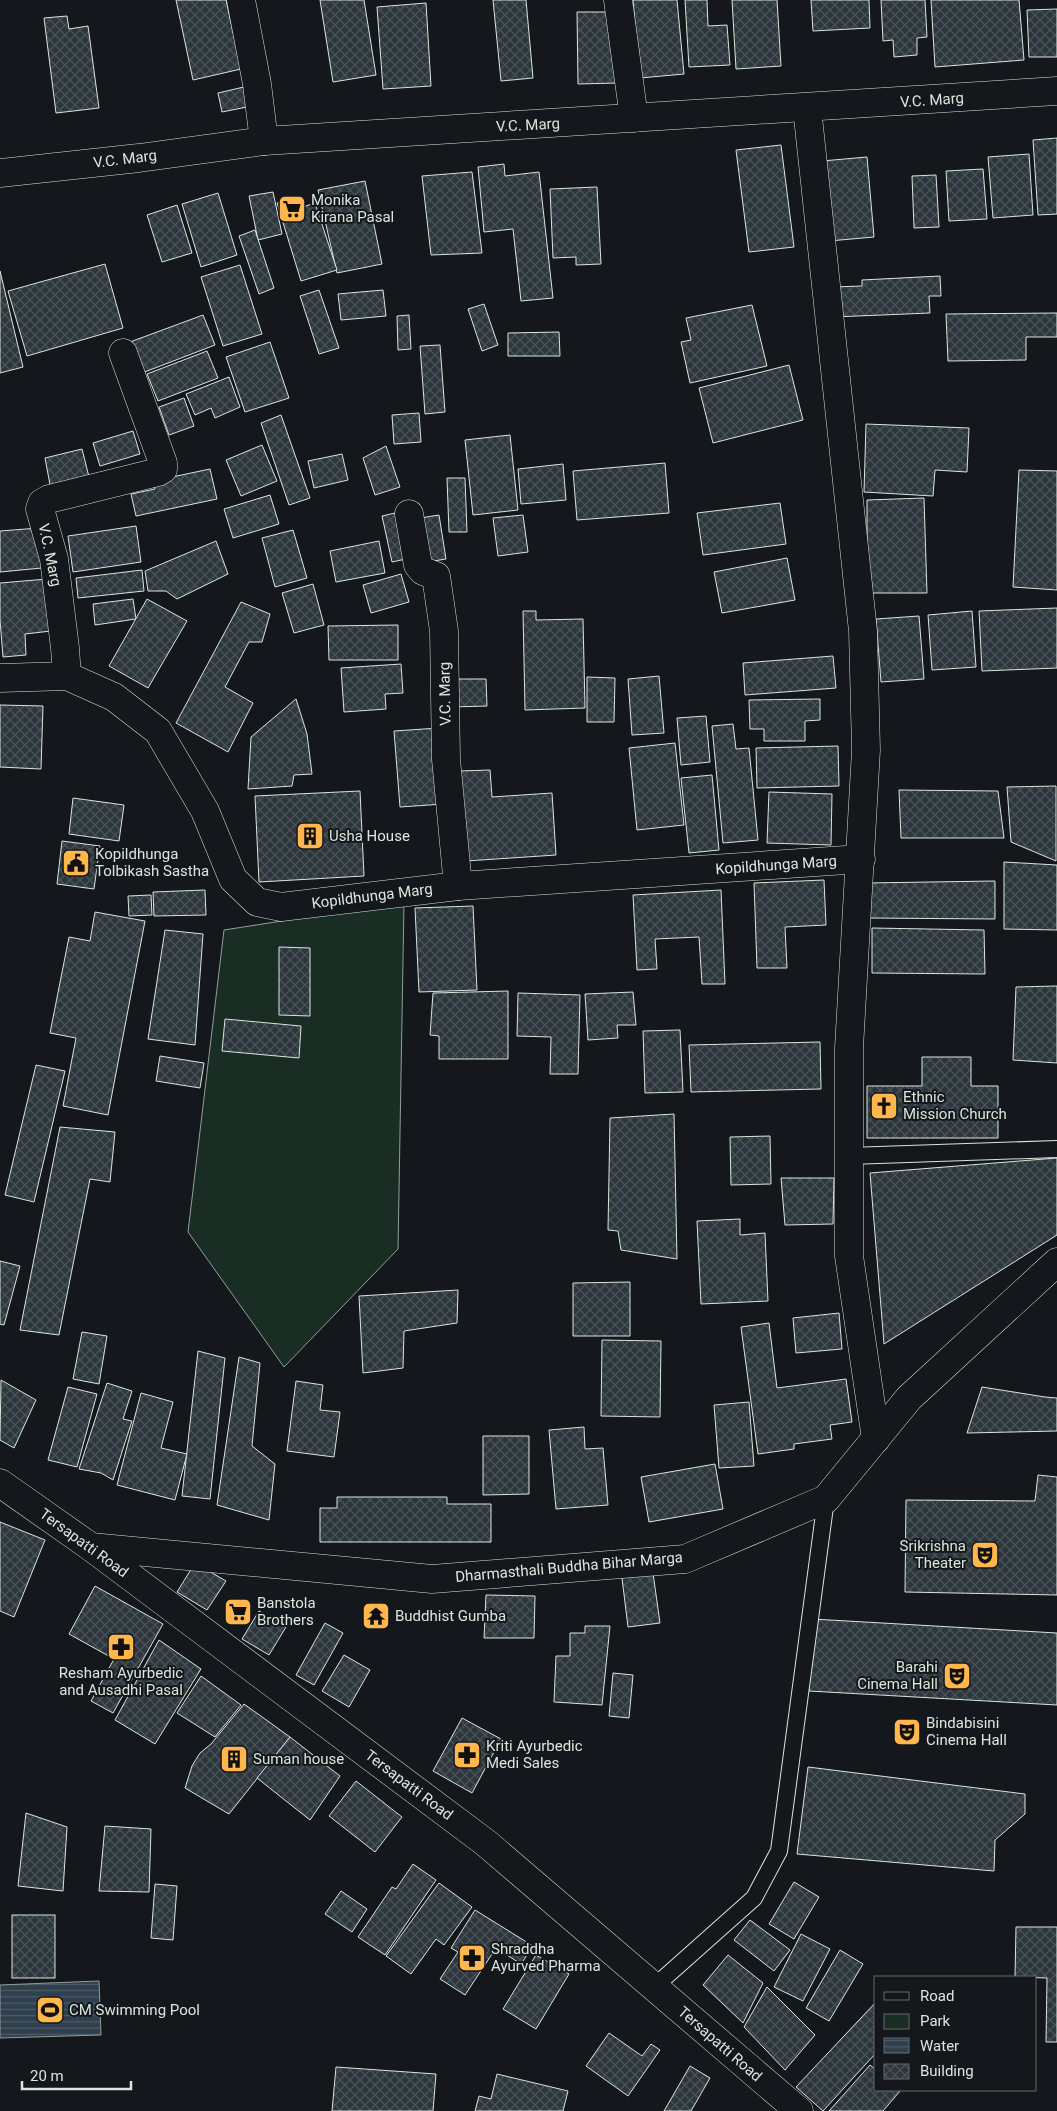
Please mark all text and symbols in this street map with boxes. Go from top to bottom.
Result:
street label: V.C. Marg [899,89,965,111]
street label: V.C. Marg [496,114,560,136]
street label: V.C. Marg [92,146,158,172]
place label: Monika Kirana Pasal [311,191,394,226]
supermarket icon: Monika Kirana Pasal [277,194,307,224]
street label: V.C. Marg [35,522,65,588]
street label: V.C. Marg [435,662,455,726]
building icon: Usha House [295,821,325,851]
place label: Usha House [329,827,410,845]
place label: Kopildhunga Tolbikash Sastha [95,845,209,880]
public building icon: Kopildhunga Tolbikash Sastha [61,848,91,878]
street label: Kopildhunga Marg [715,852,837,878]
street label: Kopildhunga Marg [311,880,433,912]
place label: Ethnic Mission Church [903,1088,1007,1123]
church icon: Ethnic Mission Church [869,1091,899,1121]
street label: Tersapatti Road [36,1505,132,1581]
place label: Srikrishna Theater [900,1537,966,1572]
theatre icon: Srikrishna Theater [970,1540,1000,1570]
street label: Dharmasthali Buddha Bihar Marga [454,1548,684,1586]
place label: Banstola Brothers [257,1594,316,1629]
supermarket icon: Banstola Brothers [223,1597,253,1627]
temple icon: Buddhist Gumba [361,1601,391,1631]
place label: Buddhist Gumba [395,1607,506,1625]
pharmacy icon: Resham Ayurbedic and Ausadhi Pasal [106,1632,136,1662]
place label: Barahi Cinema Hall [857,1658,938,1693]
theatre icon: Barahi Cinema Hall [942,1661,972,1691]
place label: Resham Ayurbedic and Ausadhi Pasal [59,1664,183,1699]
place label: Bindabisini Cinema Hall [926,1714,1007,1749]
theatre icon: Bindabisini Cinema Hall [892,1717,922,1747]
place label: Kriti Ayurbedic Medi Sales [486,1737,583,1772]
pharmacy icon: Kriti Ayurbedic Medi Sales [452,1740,482,1770]
building icon: Suman house [219,1744,249,1774]
street label: Tersapatti Road [362,1746,456,1824]
place label: Suman house [253,1750,344,1768]
place label: Shraddha Ayurved Pharma [491,1940,601,1975]
pharmacy icon: Shraddha Ayurved Pharma [457,1943,487,1973]
legend [874,1976,1037,2091]
text: Road [920,1987,954,2005]
sports icon: CM Swimming Pool [35,1995,65,2025]
place label: CM Swimming Pool [69,2001,200,2019]
street label: Tersapatti Road [674,2003,766,2085]
text: Park [920,2012,951,2030]
text: Water [920,2037,959,2055]
scale bar [22,2058,131,2090]
text: Building [920,2062,974,2080]
text: 20 m [30,2067,64,2085]

